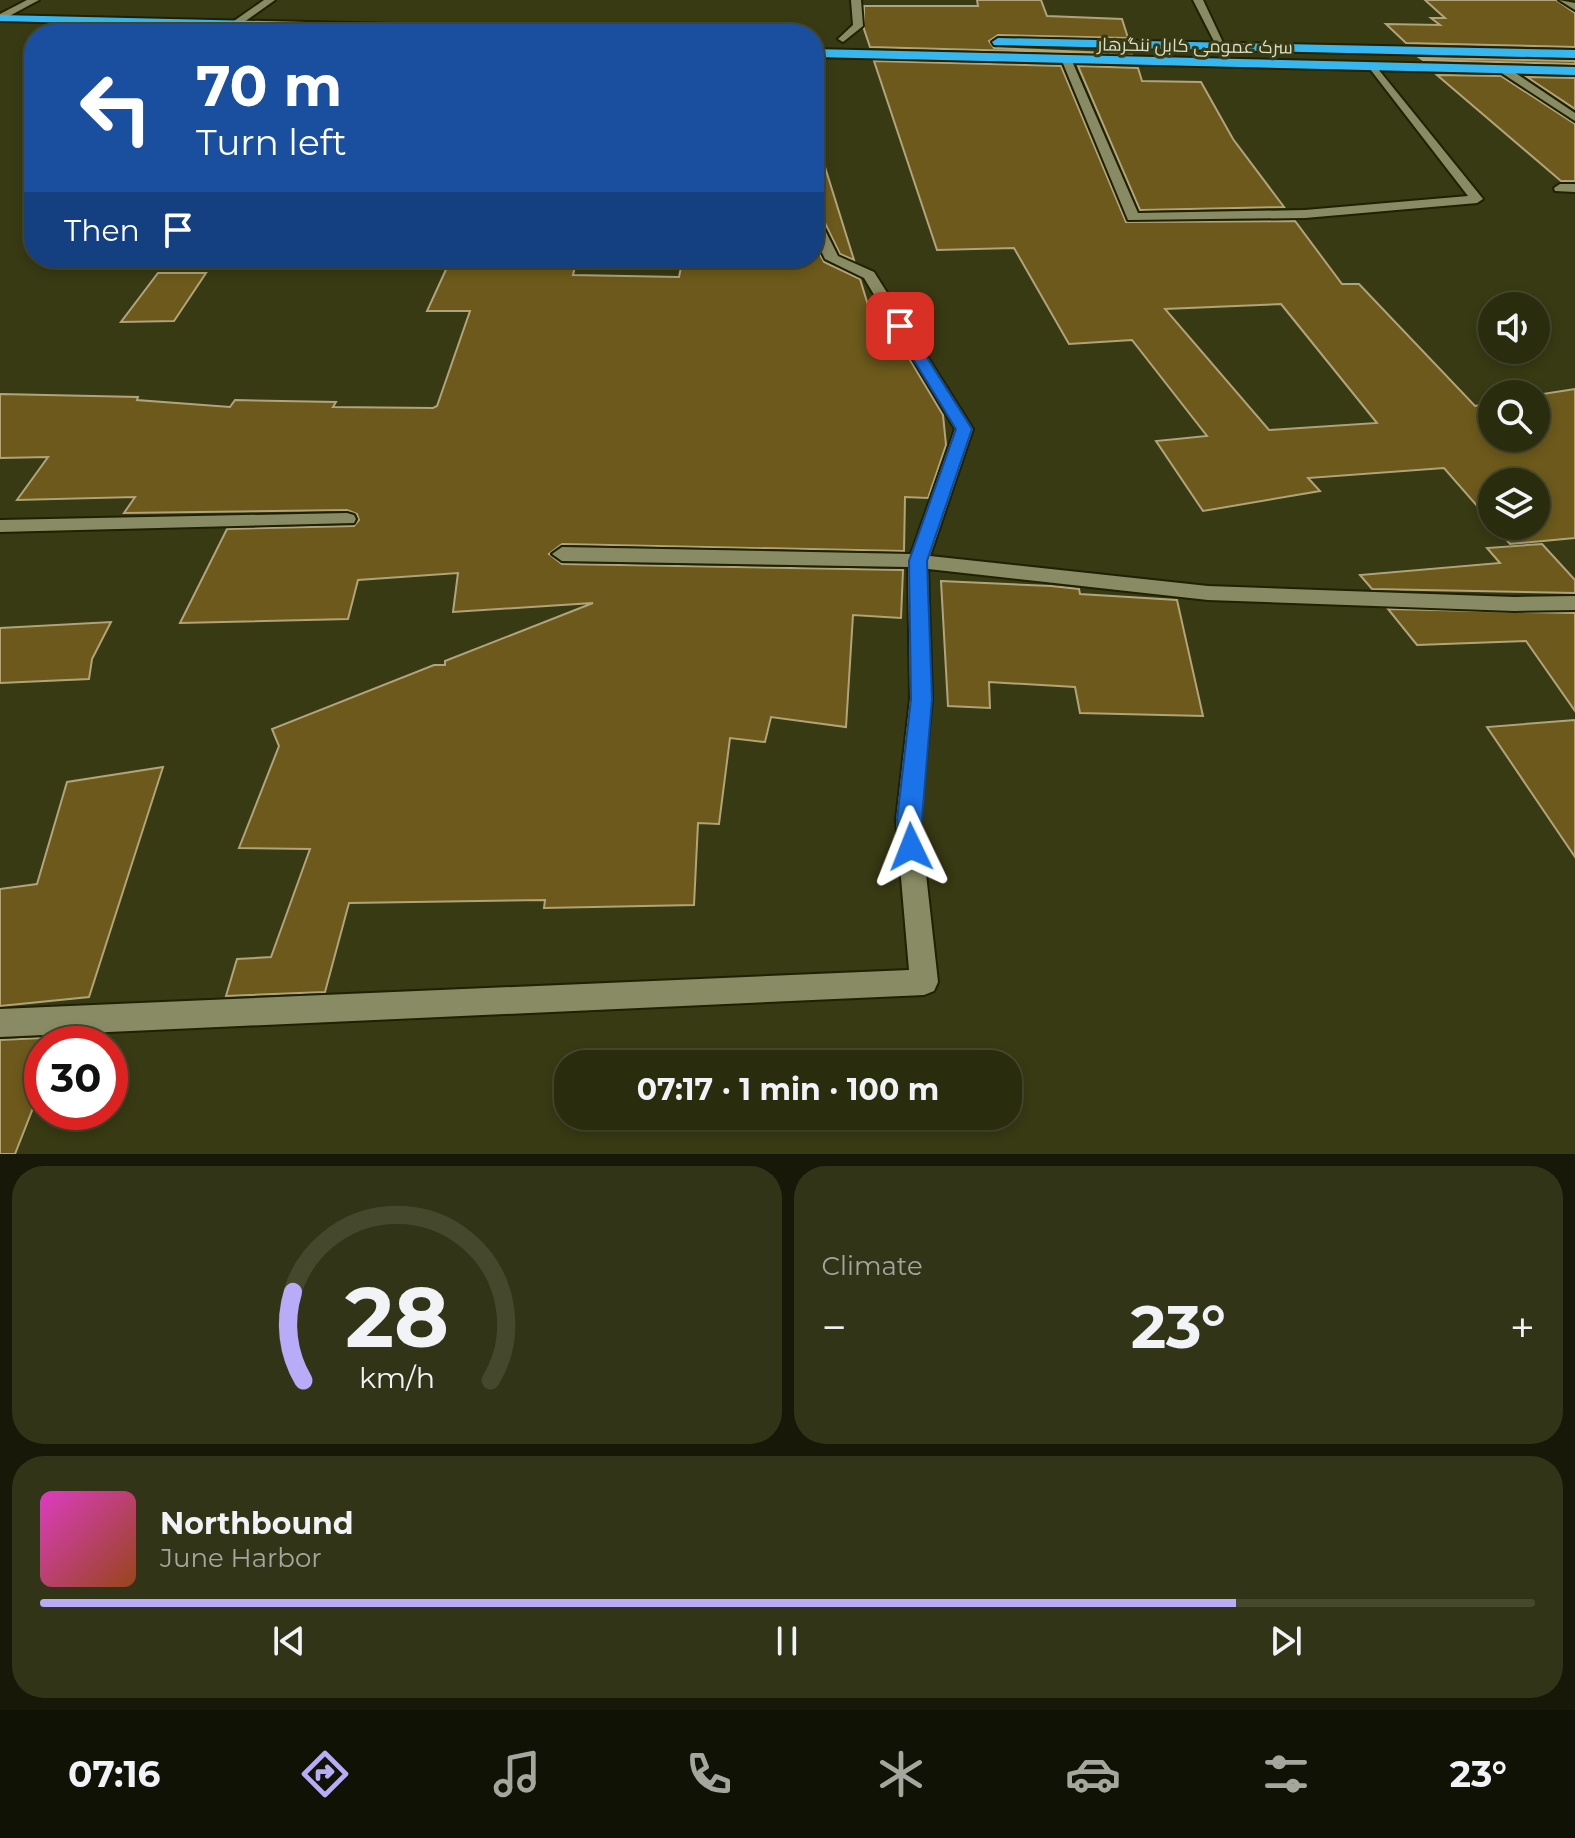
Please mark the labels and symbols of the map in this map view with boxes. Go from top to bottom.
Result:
street label: سرک عمومی کابل ننگرهار [1096,33,1293,59]
pin [866,292,934,360]
position arrow [869,805,953,889]
speed limit sign: 30 [24,1026,128,1130]

